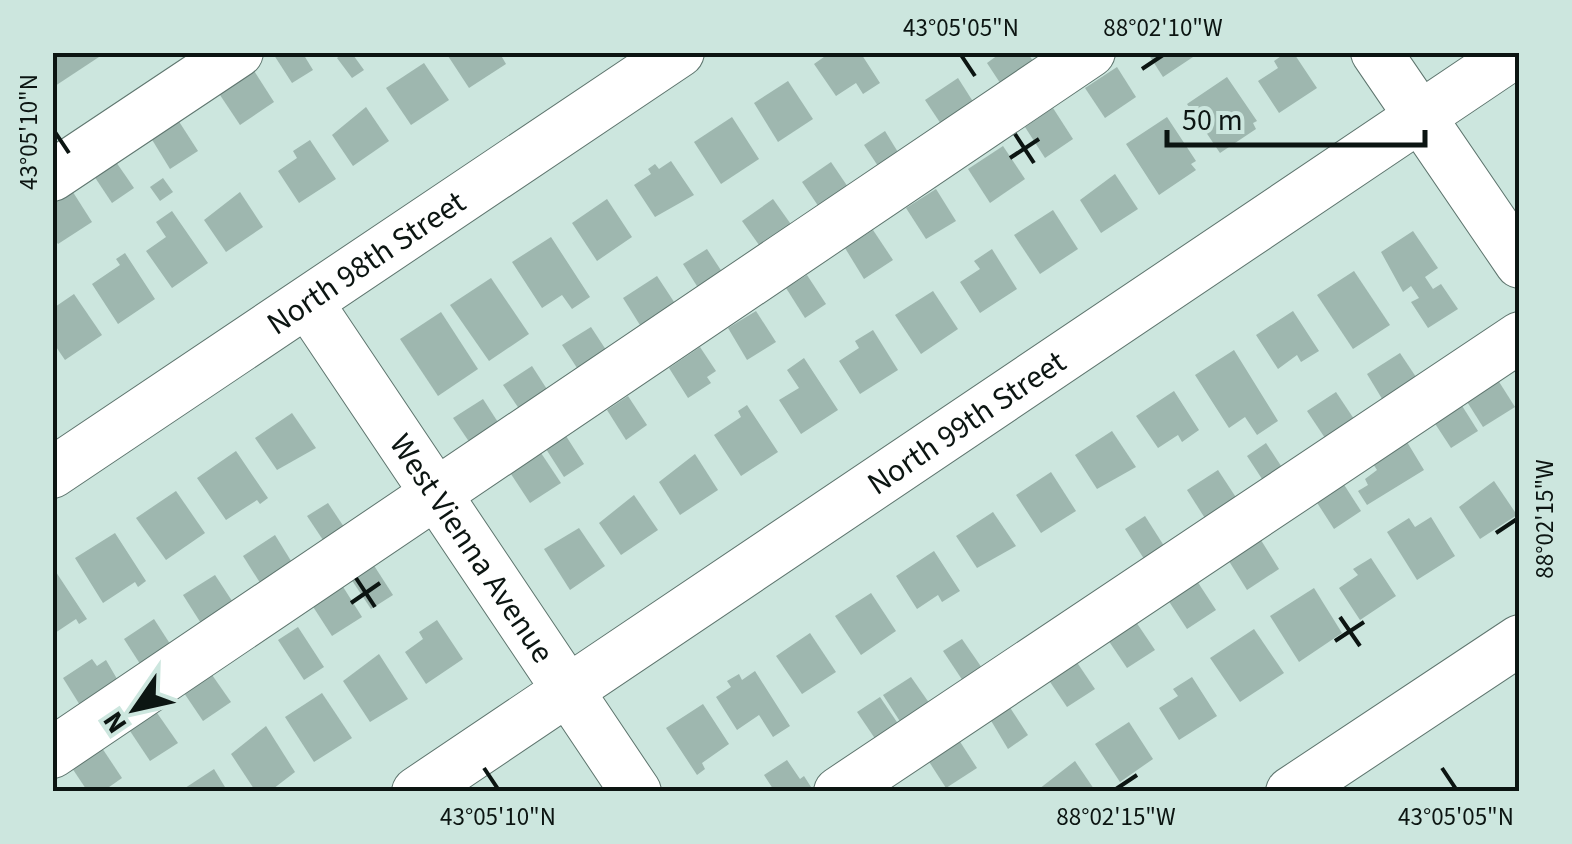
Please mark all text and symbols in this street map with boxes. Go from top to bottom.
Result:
text: 43°05'05"N [903,10,1019,46]
text: 88°02'10"W [1103,10,1223,46]
text: 43°05'10"N [11,74,47,190]
scale bar [1167,85,1424,147]
text: 50 m [1182,99,1243,142]
street label: North 98th Street [258,180,475,346]
street label: North 99th Street [858,340,1075,507]
street label: West Vienna Avenue [378,425,565,672]
text: 88°02'15"W [1527,459,1563,579]
north arrow [85,659,185,759]
text: N [93,704,137,741]
text: 43°05'10"N [440,799,556,835]
text: 88°02'15"W [1056,799,1176,835]
text: 43°05'05"N [1398,799,1514,835]

